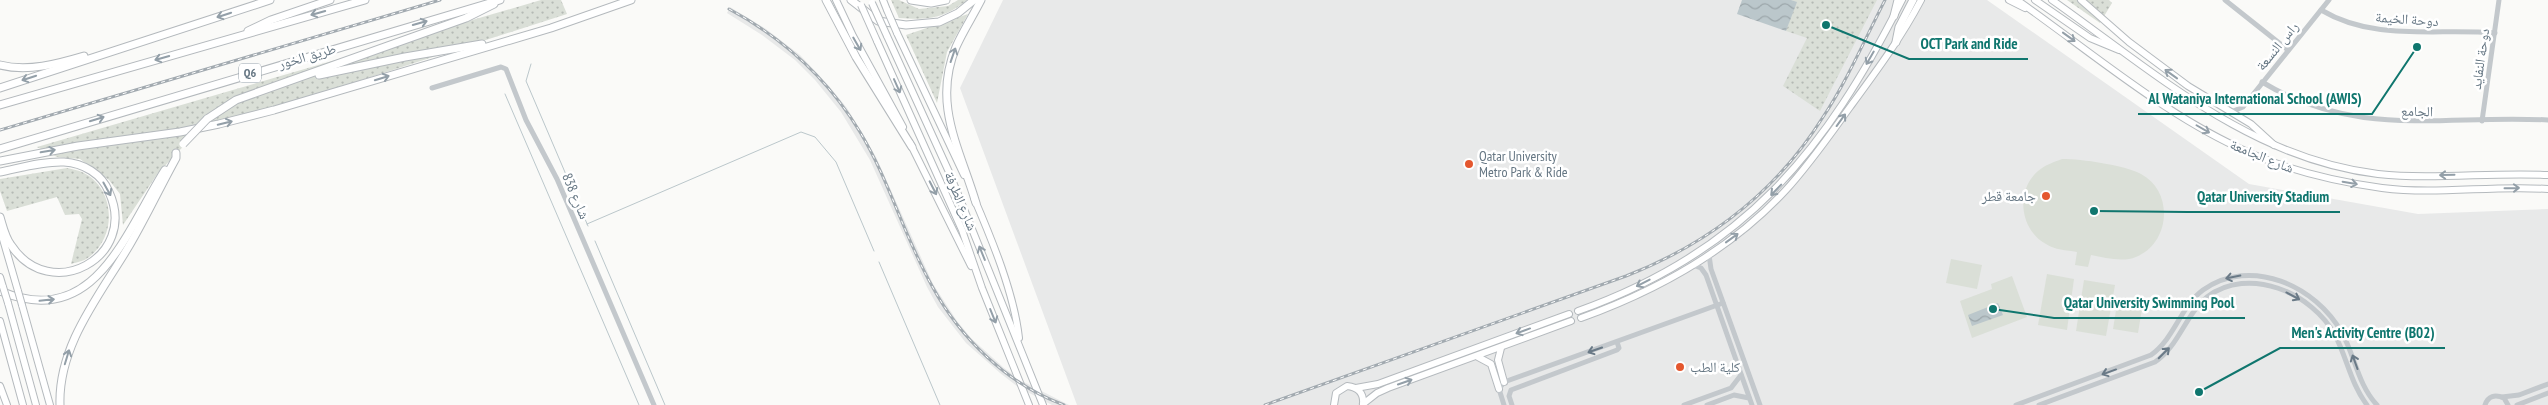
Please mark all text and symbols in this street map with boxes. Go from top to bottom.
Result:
street label: دوحة الخيمة [2375,8,2439,30]
one-way arrow [310,9,326,19]
one-way arrow [216,11,232,21]
one-way arrow [412,18,428,28]
street label: راس النسعة [2252,18,2302,74]
street label: دوحة النفايد [2467,27,2493,91]
callout: OCT Park and Ride [1909,29,2028,59]
one-way arrow [2062,32,2076,42]
text: OCT Park and Ride [1920,34,2018,53]
one-way arrow [852,36,862,51]
street label: طريق الخور [275,39,338,74]
one-way arrow [949,47,959,63]
one-way arrow [1865,51,1875,66]
one-way arrow [154,54,170,64]
road number: Q6 [239,64,261,82]
one-way arrow [2164,69,2178,79]
one-way arrow [373,73,389,82]
one-way arrow [22,74,38,84]
one-way arrow [893,78,902,93]
callout: Al Wataniya International School (AWIS) [2138,84,2372,114]
text: Al Wataniya International School (AWIS) [2147,89,2362,108]
street label: الجامع [2401,102,2433,121]
one-way arrow [88,113,104,123]
one-way arrow [1836,113,1847,127]
one-way arrow [217,118,233,127]
one-way arrow [2195,125,2209,135]
street label: شارع الجامعة [2227,135,2297,178]
one-way arrow [39,146,55,156]
place label: Qatar University Metro Park & Ride [1479,147,1568,181]
marker: Qatar University Metro Park & Ride [1463,158,1475,170]
street label: شارع الطرفة [940,169,982,234]
street label: شارع 838 [557,170,594,222]
one-way arrow [2439,170,2456,180]
one-way arrow [2342,178,2358,188]
one-way arrow [928,180,938,195]
one-way arrow [103,181,113,196]
callout: Qatar University Stadium [2187,182,2340,212]
one-way arrow [2504,183,2520,193]
one-way arrow [1770,184,1782,197]
place label: جامعة قطر [1981,187,2036,205]
text: Qatar University Stadium [2197,187,2329,206]
marker: جامعة قطر [2040,190,2052,202]
one-way arrow [1724,233,1738,243]
one-way arrow [977,246,986,261]
one-way arrow [2226,273,2242,283]
one-way arrow [1636,278,1651,288]
callout: Qatar University Swimming Pool [2054,288,2245,318]
one-way arrow [2286,291,2300,301]
text: Qatar University Swimming Pool [2064,293,2235,312]
one-way arrow [39,295,55,304]
one-way arrow [989,308,999,323]
callout: Men's Activity Centre (B02) [2280,318,2445,348]
text: Men's Activity Centre (B02) [2291,323,2435,342]
one-way arrow [1516,327,1531,336]
one-way arrow [1588,346,1604,355]
one-way arrow [2158,347,2170,359]
one-way arrow [63,349,73,365]
one-way arrow [2350,355,2359,370]
place label: كلية الطب [1690,358,1740,376]
marker: كلية الطب [1674,361,1686,373]
one-way arrow [2102,368,2117,377]
one-way arrow [1397,376,1413,386]

